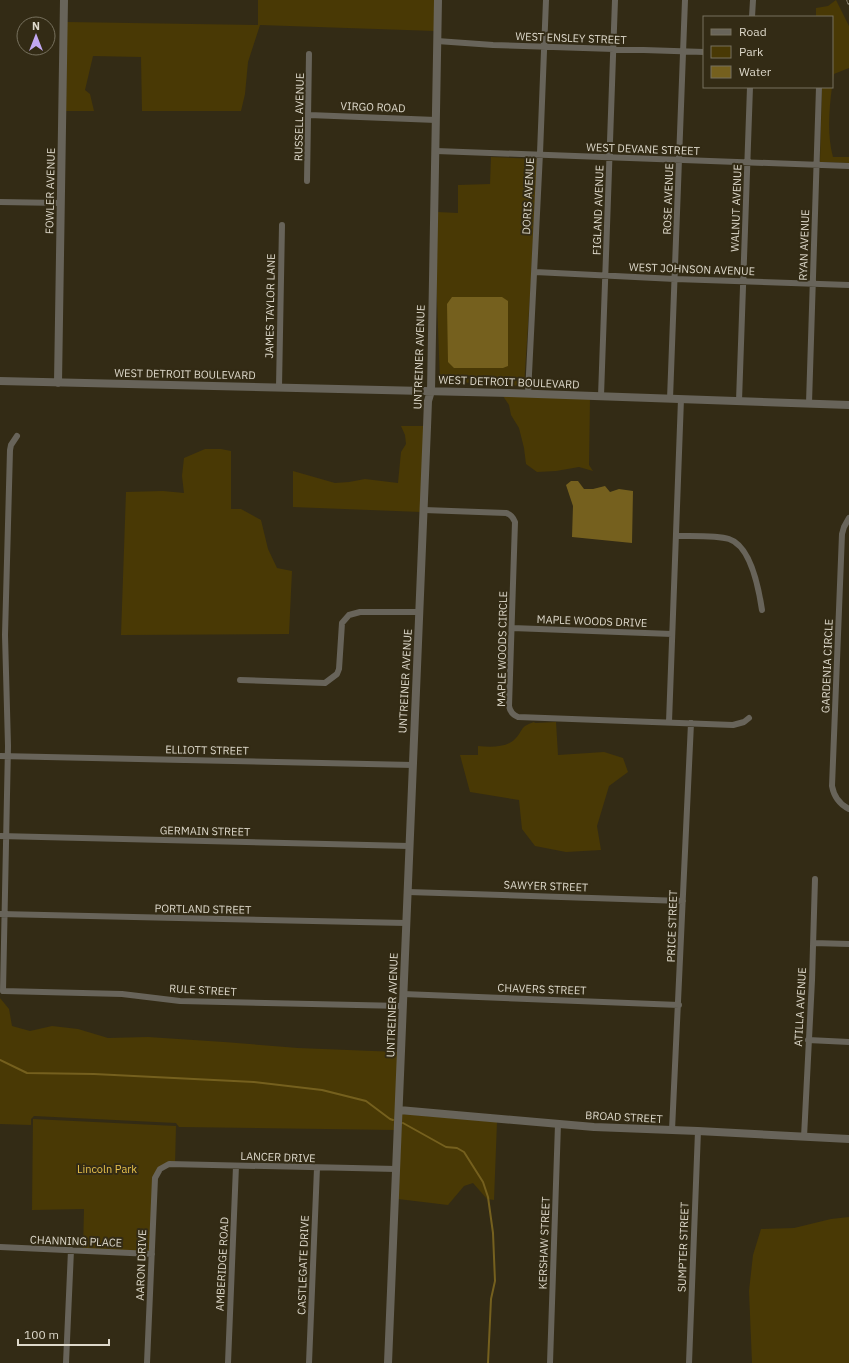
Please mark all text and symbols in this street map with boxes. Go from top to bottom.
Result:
north arrow [16,16,56,56]
legend [703,16,833,88]
text: N [32,19,40,33]
text: Road [739,24,767,39]
street label: WEST ENSLEY STREET [515,29,628,47]
text: Park [739,44,764,59]
text: Water [739,64,772,79]
street label: RUSSELL AVENUE [291,73,307,161]
street label: VIRGO ROAD [340,99,406,115]
street label: WEST DEVANE STREET [586,140,701,158]
street label: FOWLER AVENUE [42,148,58,234]
street label: DORIS AVENUE [519,157,537,235]
street label: ROSE AVENUE [660,163,676,235]
street label: WALNUT AVENUE [727,164,745,252]
street label: FIGLAND AVENUE [589,165,607,255]
street label: RYAN AVENUE [796,209,812,281]
street label: JAMES TAYLOR LANE [262,253,278,359]
street label: WEST JOHNSON AVENUE [629,260,755,278]
street label: UNTREINER AVENUE [410,304,428,410]
street label: WEST DETROIT BOULEVARD [114,366,256,382]
street label: WEST DETROIT BOULEVARD [438,373,580,391]
street label: MAPLE WOODS CIRCLE [494,591,510,707]
street label: MAPLE WOODS DRIVE [536,612,648,630]
street label: GARDENIA CIRCLE [818,619,836,713]
street label: UNTREINER AVENUE [395,628,415,734]
street label: ELLIOTT STREET [165,742,250,758]
street label: GERMAIN STREET [160,823,251,839]
street label: SAWYER STREET [504,878,589,894]
street label: PRICE STREET [664,889,680,963]
street label: PORTLAND STREET [155,901,252,917]
street label: UNTREINER AVENUE [383,952,401,1058]
street label: ATILLA AVENUE [791,967,809,1047]
street label: CHAVERS STREET [497,980,587,998]
street label: RULE STREET [169,981,238,999]
street label: BROAD STREET [585,1108,664,1126]
street label: LANCER DRIVE [240,1149,316,1165]
park label: Lincoln Park [77,1162,137,1176]
street label: KERSHAW STREET [535,1196,553,1290]
street label: SUMPTER STREET [674,1201,692,1292]
street label: CASTLEGATE DRIVE [294,1215,312,1315]
street label: AMBERIDGE ROAD [213,1217,231,1311]
street label: AARON DRIVE [133,1229,149,1301]
street label: CHANNING PLACE [30,1232,122,1250]
scale bar [18,1321,109,1347]
text: 100 m [24,1327,59,1342]

